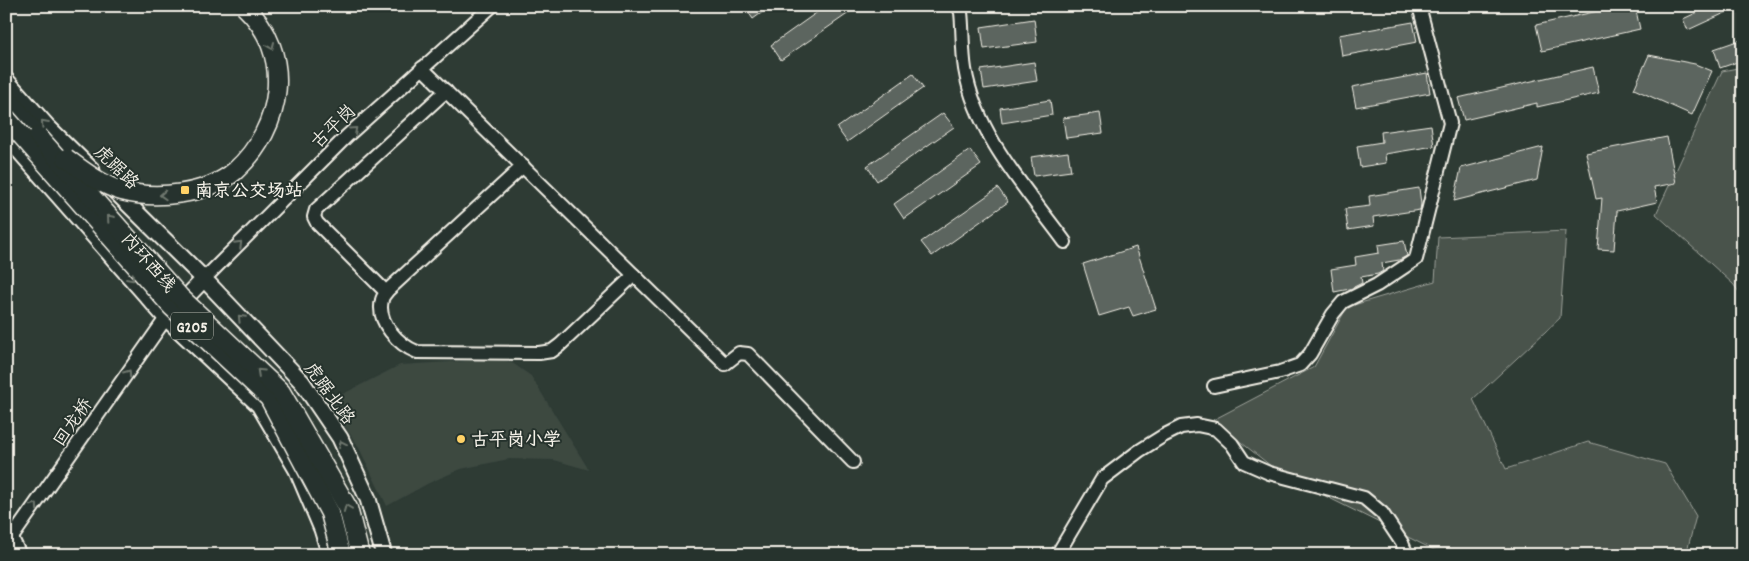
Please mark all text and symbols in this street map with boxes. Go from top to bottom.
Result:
one-way arrow [264,41,275,50]
street label: 古平岗 [307,100,363,156]
one-way arrow [41,119,50,128]
one-way arrow [348,127,357,136]
street label: 虎踞路 [87,141,143,197]
place label: 南京公交场站 [195,180,303,205]
marker: 南京公交场站 [179,184,191,196]
one-way arrow [159,189,167,200]
one-way arrow [108,215,116,224]
street label: 内环西线 [114,228,180,299]
one-way arrow [233,241,242,250]
one-way arrow [125,272,133,281]
road number: G205 [171,312,213,340]
one-way arrow [238,315,247,324]
street label: 虎踞北路 [297,358,359,431]
one-way arrow [122,369,131,379]
one-way arrow [256,369,265,378]
street label: 回龙桥 [48,394,100,453]
place label: 古平岗小学 [471,429,561,454]
marker: 古平岗小学 [455,433,467,445]
one-way arrow [338,440,349,449]
one-way arrow [29,503,38,512]
one-way arrow [342,504,353,513]

